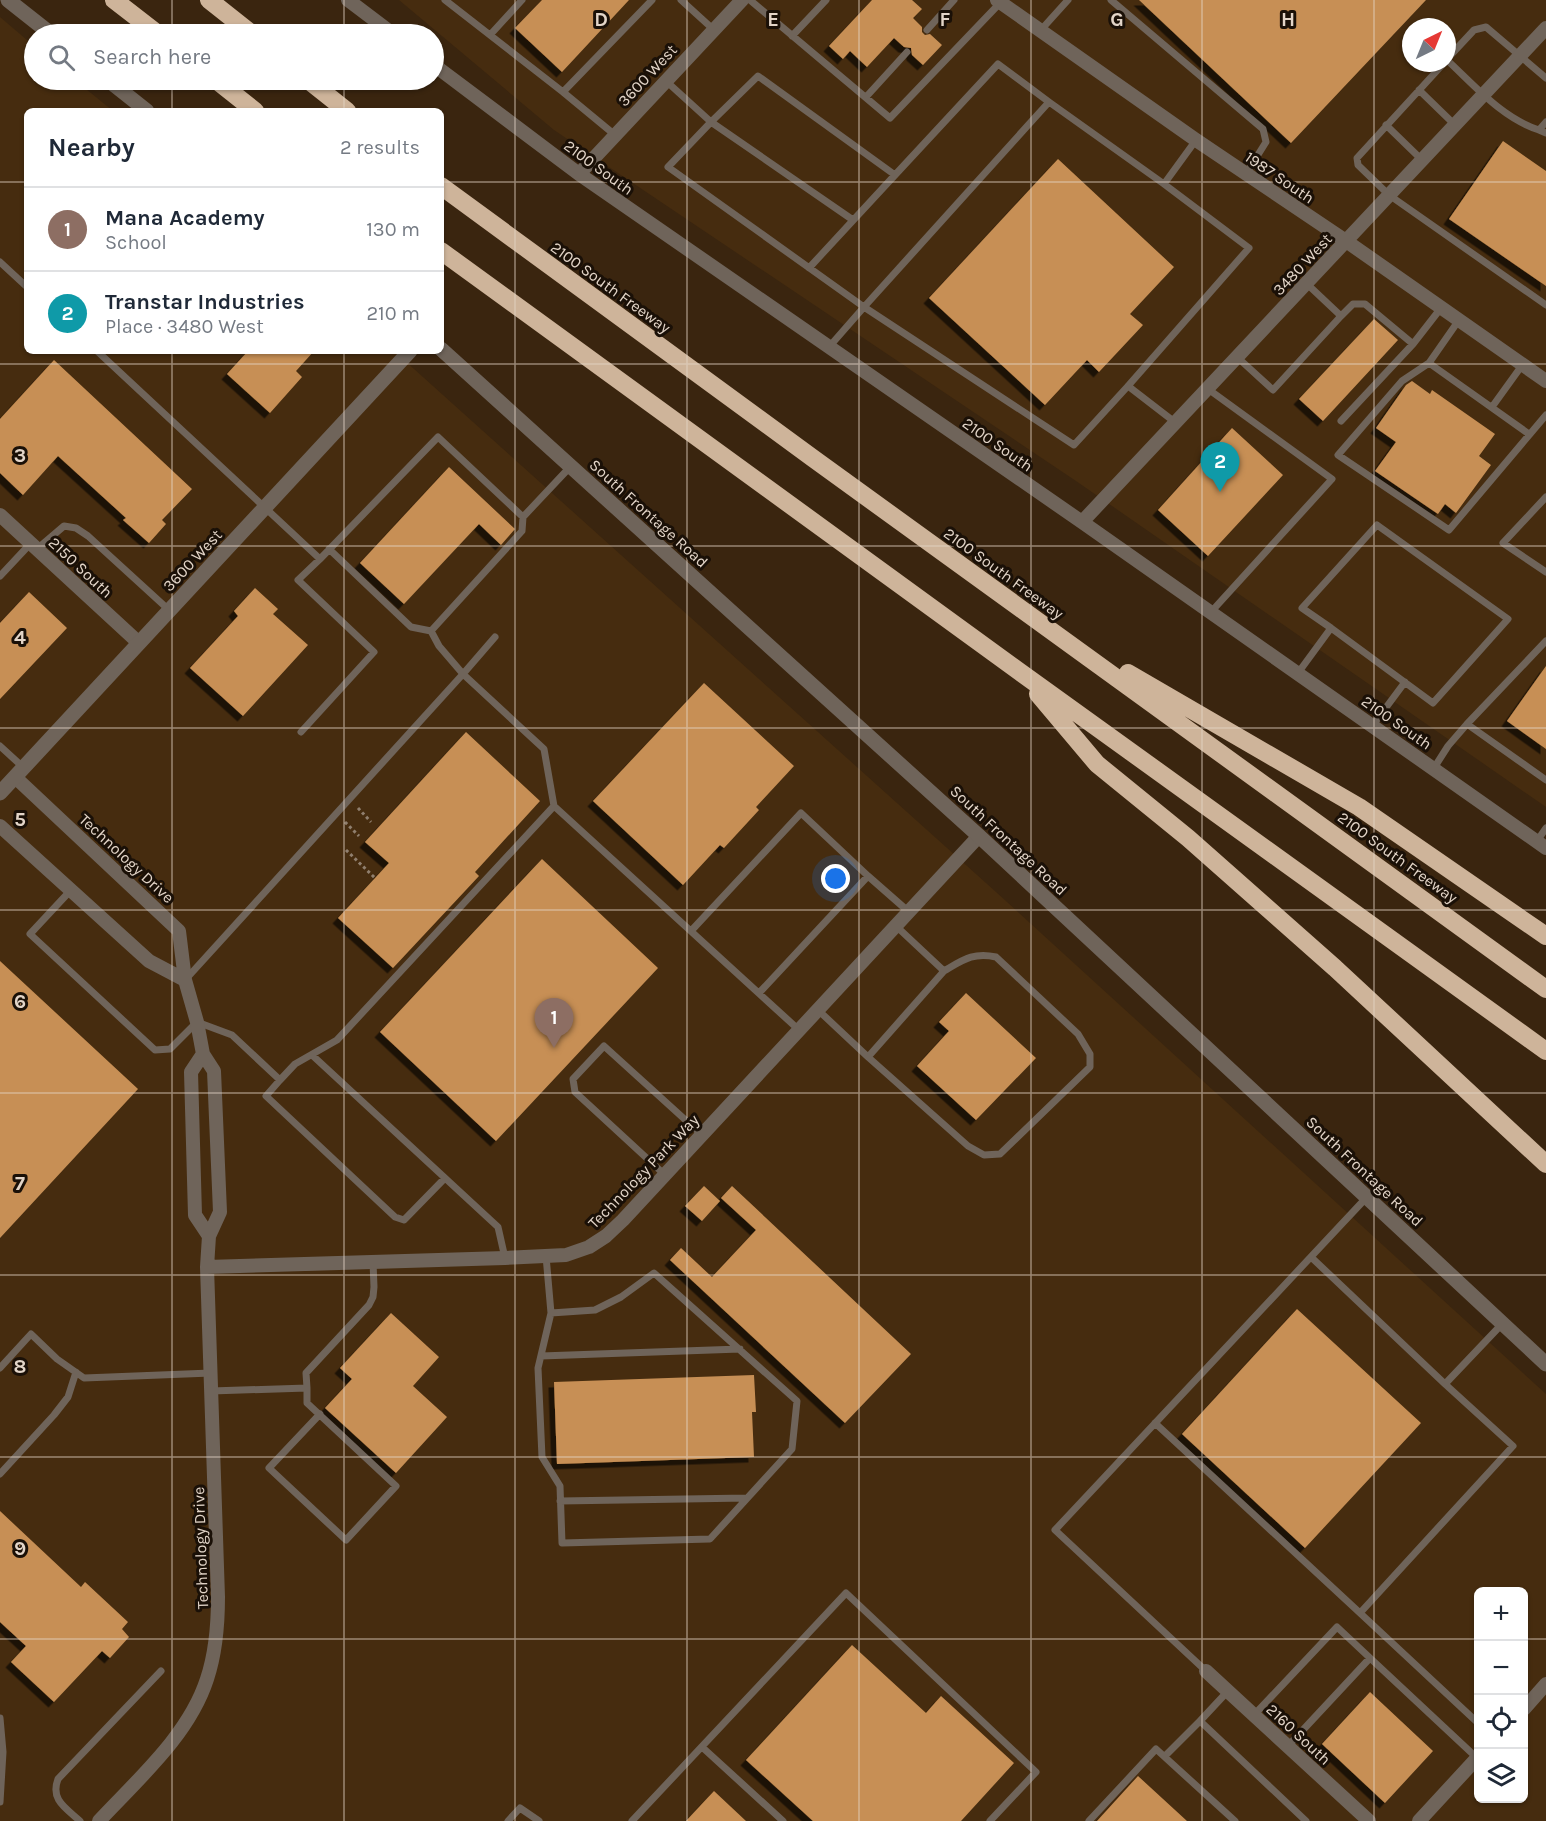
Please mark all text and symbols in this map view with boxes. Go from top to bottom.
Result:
text: D [594,8,608,31]
text: E [767,8,779,31]
text: F [940,8,951,31]
text: G [1110,8,1124,31]
text: H [1281,8,1295,31]
north arrow [1402,18,1456,72]
search box [24,24,444,90]
street label: 3600 West [614,40,681,110]
icon: search [45,41,78,74]
text: Search here [93,44,211,70]
text: Nearby [48,132,135,163]
text: 2 results [340,136,420,159]
street label: 2100 South [560,136,637,199]
street label: 1987 South [1241,147,1318,208]
text: Mana Academy [105,205,265,231]
text: 1 [64,218,71,241]
text: 130 m [366,218,420,241]
street label: 3480 West [1269,229,1336,299]
text: School [105,231,167,254]
street label: 2100 South Freeway [547,238,675,338]
text: Transtar Industries [105,289,305,315]
text: 2 [61,302,74,325]
text: 210 m [366,302,420,325]
text: Place · 3480 West [105,315,264,338]
street label: 2100 South [959,413,1036,475]
pin: 2 [1200,442,1240,492]
text: 3 [14,444,26,467]
street label: South Frontage Road [586,455,712,572]
street label: 2100 South Freeway [940,524,1068,624]
street label: 3600 West [159,525,226,595]
street label: 2150 South [45,533,117,602]
text: 4 [14,626,26,649]
street label: 2100 South [1358,691,1435,753]
street label: South Frontage Road [946,781,1071,899]
text: 5 [14,808,26,831]
street label: 2100 South Freeway [1334,808,1462,908]
street label: Technology Drive [75,810,178,907]
your location [821,864,850,893]
text: 6 [14,990,26,1013]
pin: 1 [534,998,574,1048]
street label: Technology Park Way [584,1110,703,1232]
street label: South Frontage Road [1302,1112,1427,1230]
text: 7 [15,1172,25,1195]
text: 8 [14,1355,26,1378]
street label: Technology Drive [189,1486,212,1610]
text: 9 [14,1537,26,1560]
map controls [1474,1587,1528,1803]
button: + [1474,1587,1528,1641]
button: − [1474,1641,1528,1695]
button: locate [1474,1695,1528,1749]
street label: 2160 South [1263,1700,1335,1769]
button: layers [1474,1749,1528,1803]

